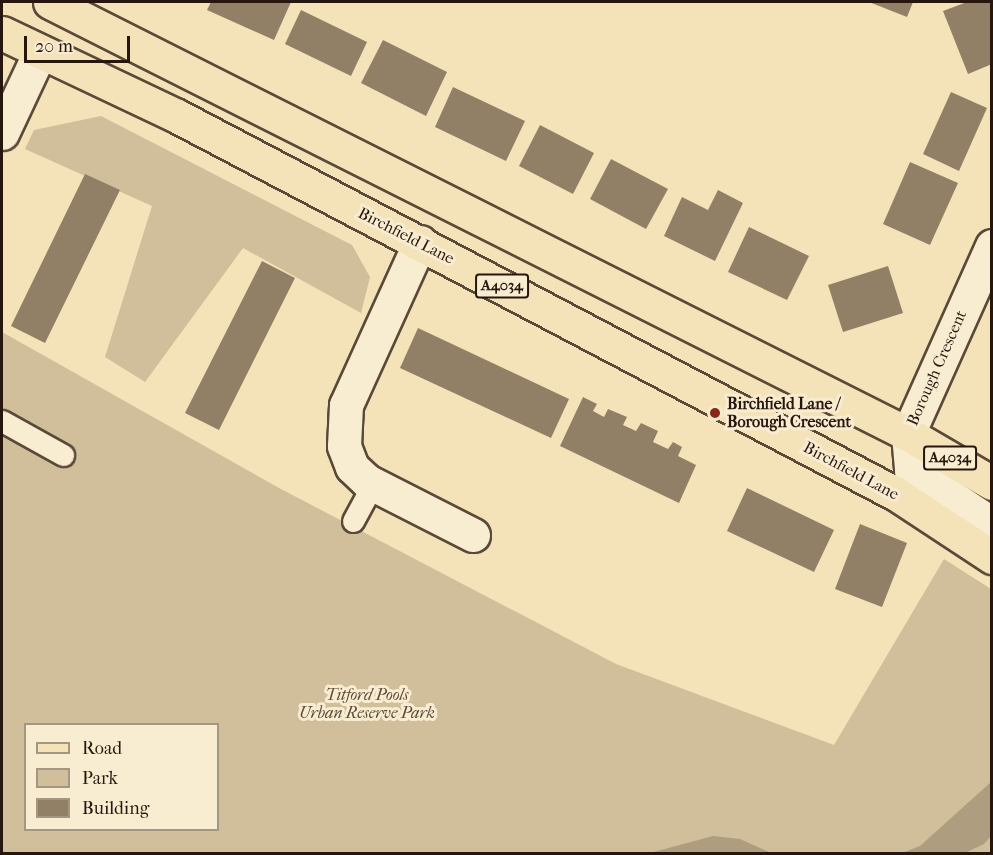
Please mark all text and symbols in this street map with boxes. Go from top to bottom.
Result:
scale bar [27,24,134,62]
text: 20 m [35,36,73,57]
street label: Birchfield Lane [355,204,457,268]
road number: A4034 [475,274,529,298]
street label: Borough Crescent [903,307,971,429]
place label: Birchfield Lane / Borough Crescent [727,394,851,432]
marker: Birchfield Lane / Borough Crescent [708,406,722,420]
street label: Birchfield Lane [800,438,902,504]
road number: A4034 [923,446,977,470]
park label: Titford Pools Urban Reserve Park [299,685,435,723]
legend [24,723,219,831]
text: Road [82,738,122,759]
text: Park [82,768,118,789]
text: Building [82,798,149,819]

